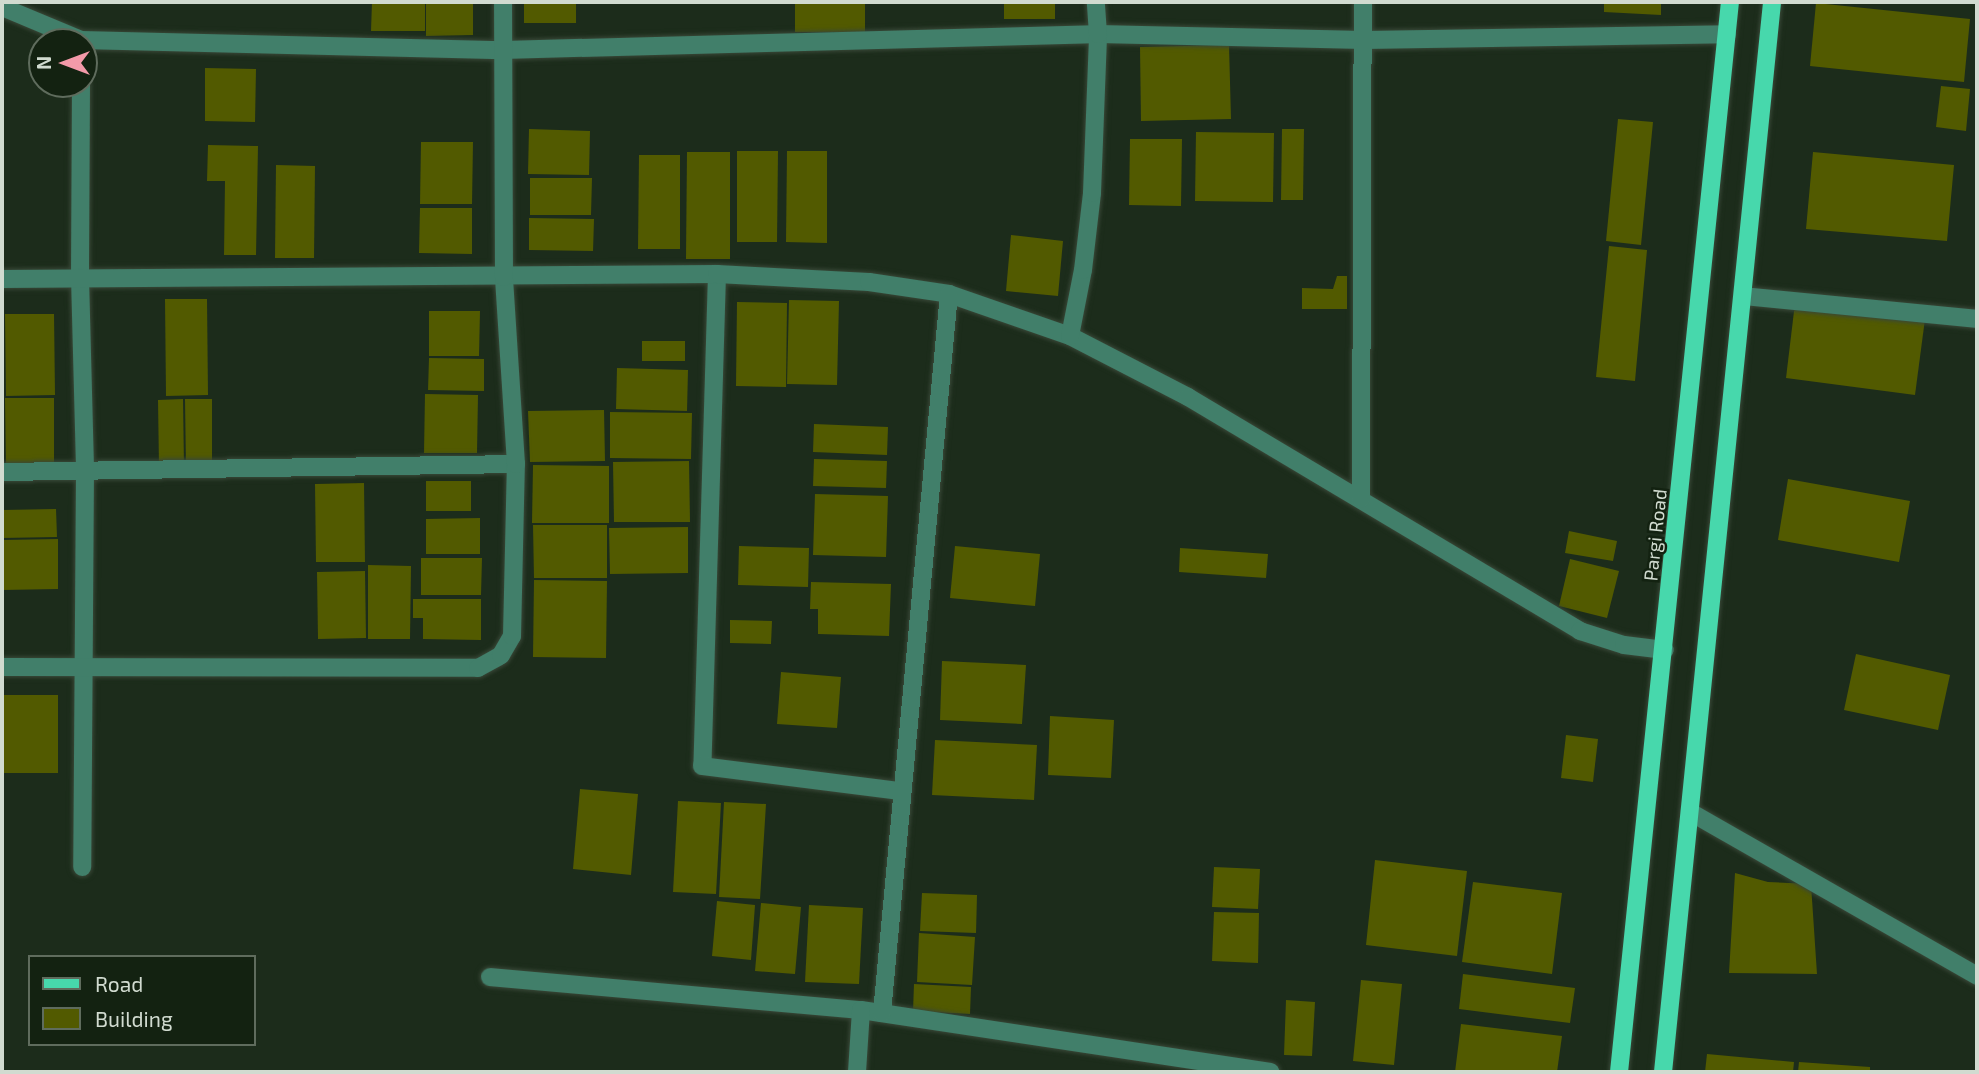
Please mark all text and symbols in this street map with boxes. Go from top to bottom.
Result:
north arrow [28,28,98,98]
text: N [32,56,55,70]
street label: Pargi Road [1639,488,1671,582]
legend [28,955,256,1046]
text: Road [95,971,143,996]
text: Building [95,1006,173,1031]

